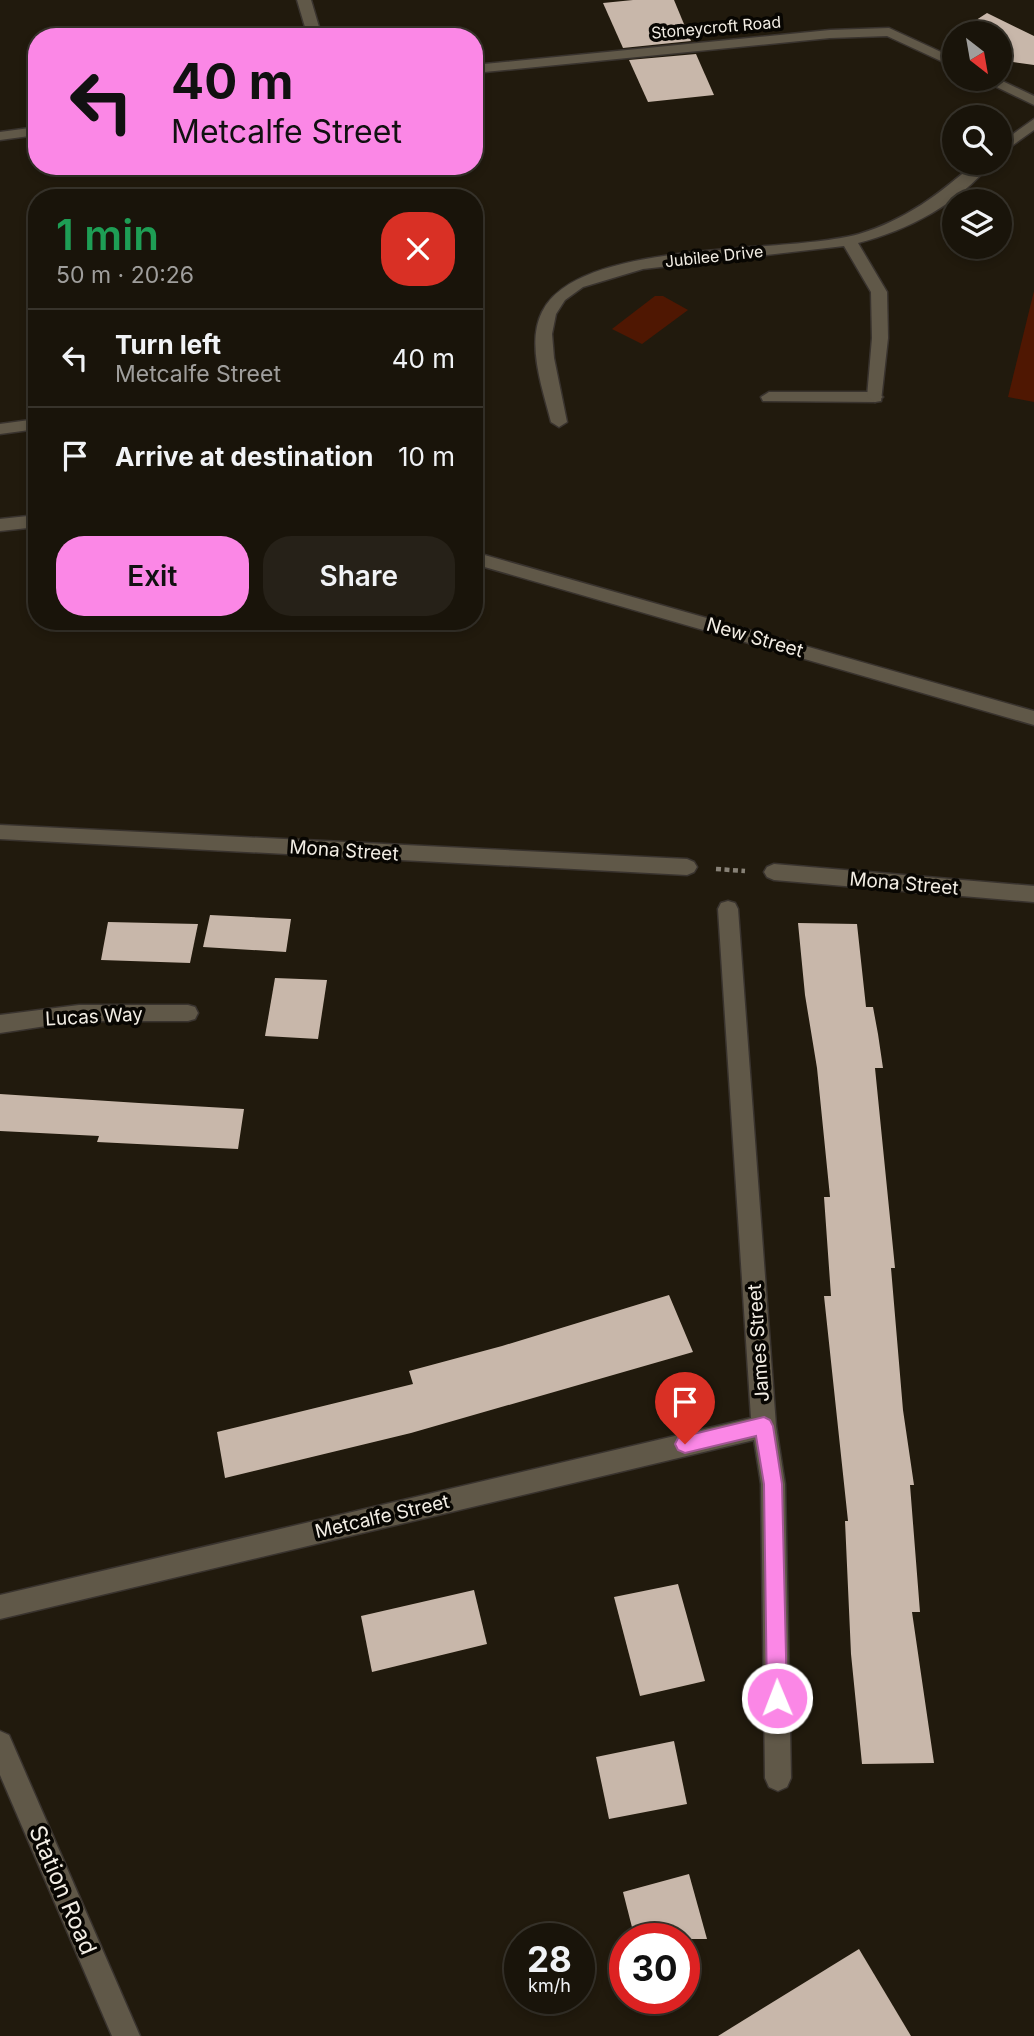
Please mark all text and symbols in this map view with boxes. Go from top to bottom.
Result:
street label: Stoneycroft Road [650,11,782,43]
north arrow [942,21,1012,91]
map controls [942,21,1012,259]
text: 40 m [171,52,294,111]
icon: left [56,56,147,147]
button: search [942,105,1012,175]
text: Metcalfe Street [171,112,402,151]
button: layers [942,189,1012,259]
text: 1 min [56,209,159,260]
button: close [381,212,455,286]
street label: Jubilee Drive [664,241,764,271]
text: 50 m · 20:26 [56,261,194,289]
text: Turn left [115,329,221,360]
icon: left [56,339,94,377]
text: 40 m [392,343,455,374]
text: Metcalfe Street [115,360,281,388]
icon: arrive [56,437,94,475]
text: Arrive at destination [115,441,374,472]
text: 10 m [398,441,455,472]
button: Exit [56,536,249,616]
button: Share [263,536,455,616]
street label: New Street [704,613,806,662]
street label: Mona Street [289,835,399,866]
street label: Mona Street [848,867,959,900]
street label: Lucas Way [45,1002,144,1031]
street label: James Street [743,1283,774,1403]
pin [655,1372,715,1444]
icon: arrive [666,1383,704,1421]
street label: Metcalfe Street [313,1490,451,1543]
position arrow [740,1661,814,1735]
street label: Station Road [23,1821,103,1959]
speed limit sign: 30 [609,1923,700,2014]
text: 28 [527,1938,572,1980]
text: km/h [528,1975,571,1996]

